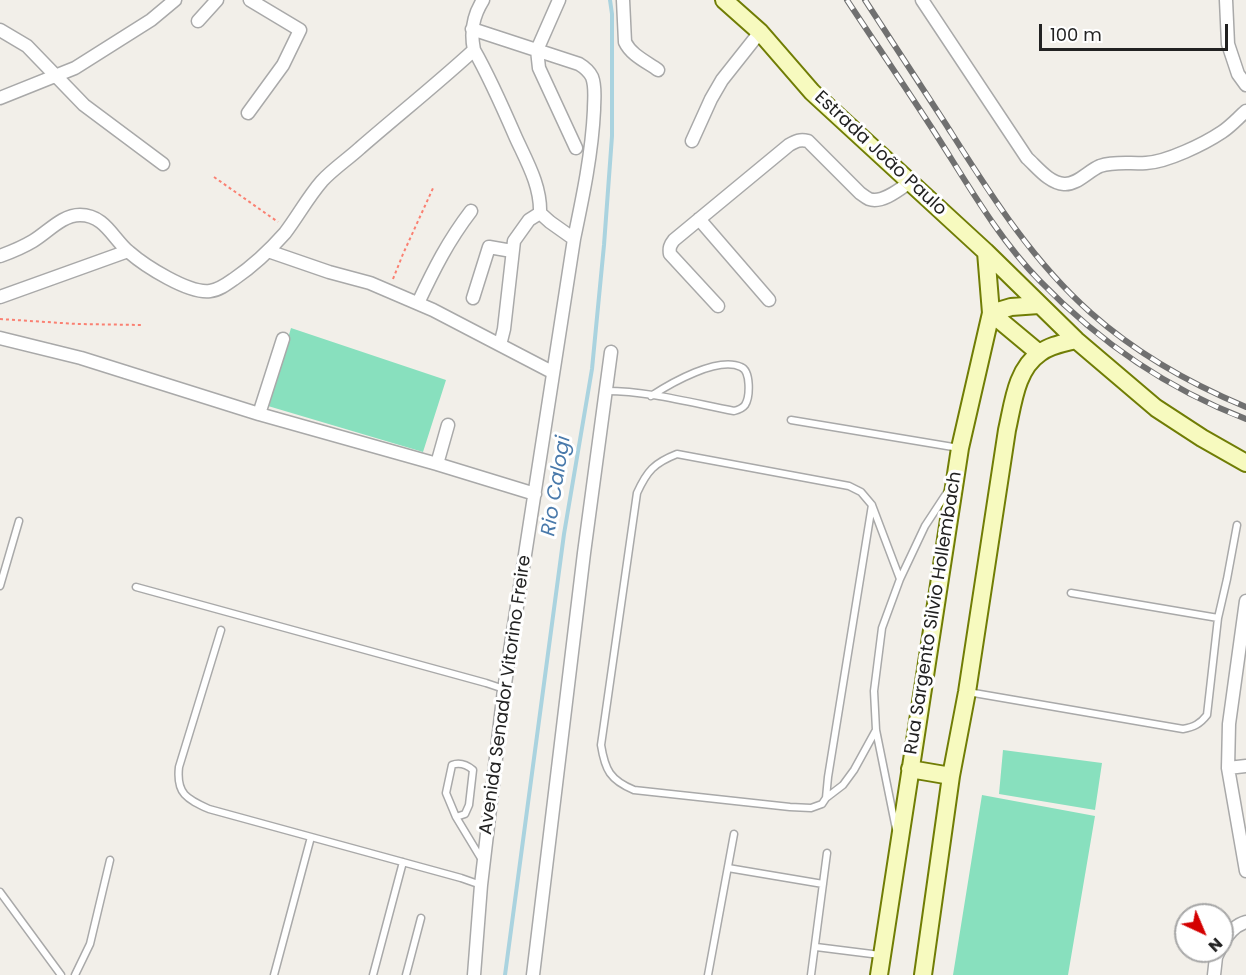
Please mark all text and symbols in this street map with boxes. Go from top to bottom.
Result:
scale bar [1042,12,1231,50]
text: 100 m [1050,22,1102,47]
street label: Estrada João Paulo [809,87,951,221]
water label: Rio Calogi [537,434,577,538]
street label: Rua Sargento Silvio Hollembach [901,470,967,756]
street label: Avenida Senador Vitorino Freire [476,554,536,836]
north arrow [1174,903,1234,963]
text: N [1203,932,1228,957]

